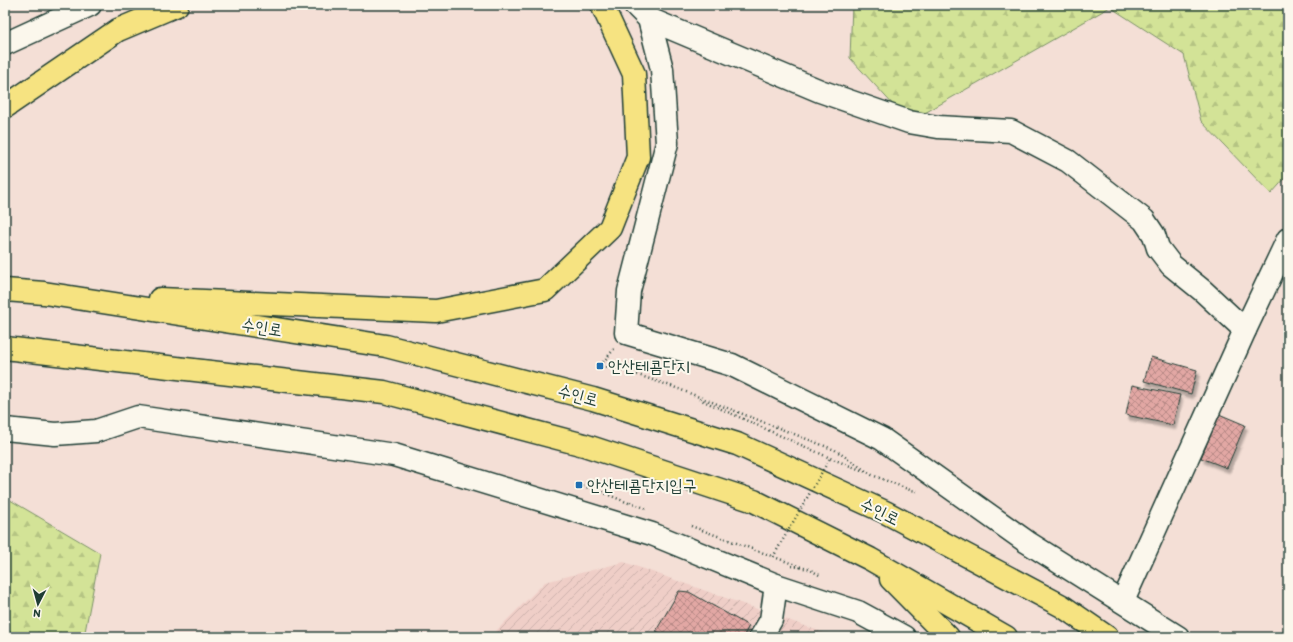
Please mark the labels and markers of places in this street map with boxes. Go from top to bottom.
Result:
place label: 안산테콤단지 [608,356,690,376]
marker: 안산테콤단지 [595,361,605,371]
place label: 안산테콤단지입구 [587,475,696,495]
marker: 안산테콤단지입구 [574,480,584,490]

